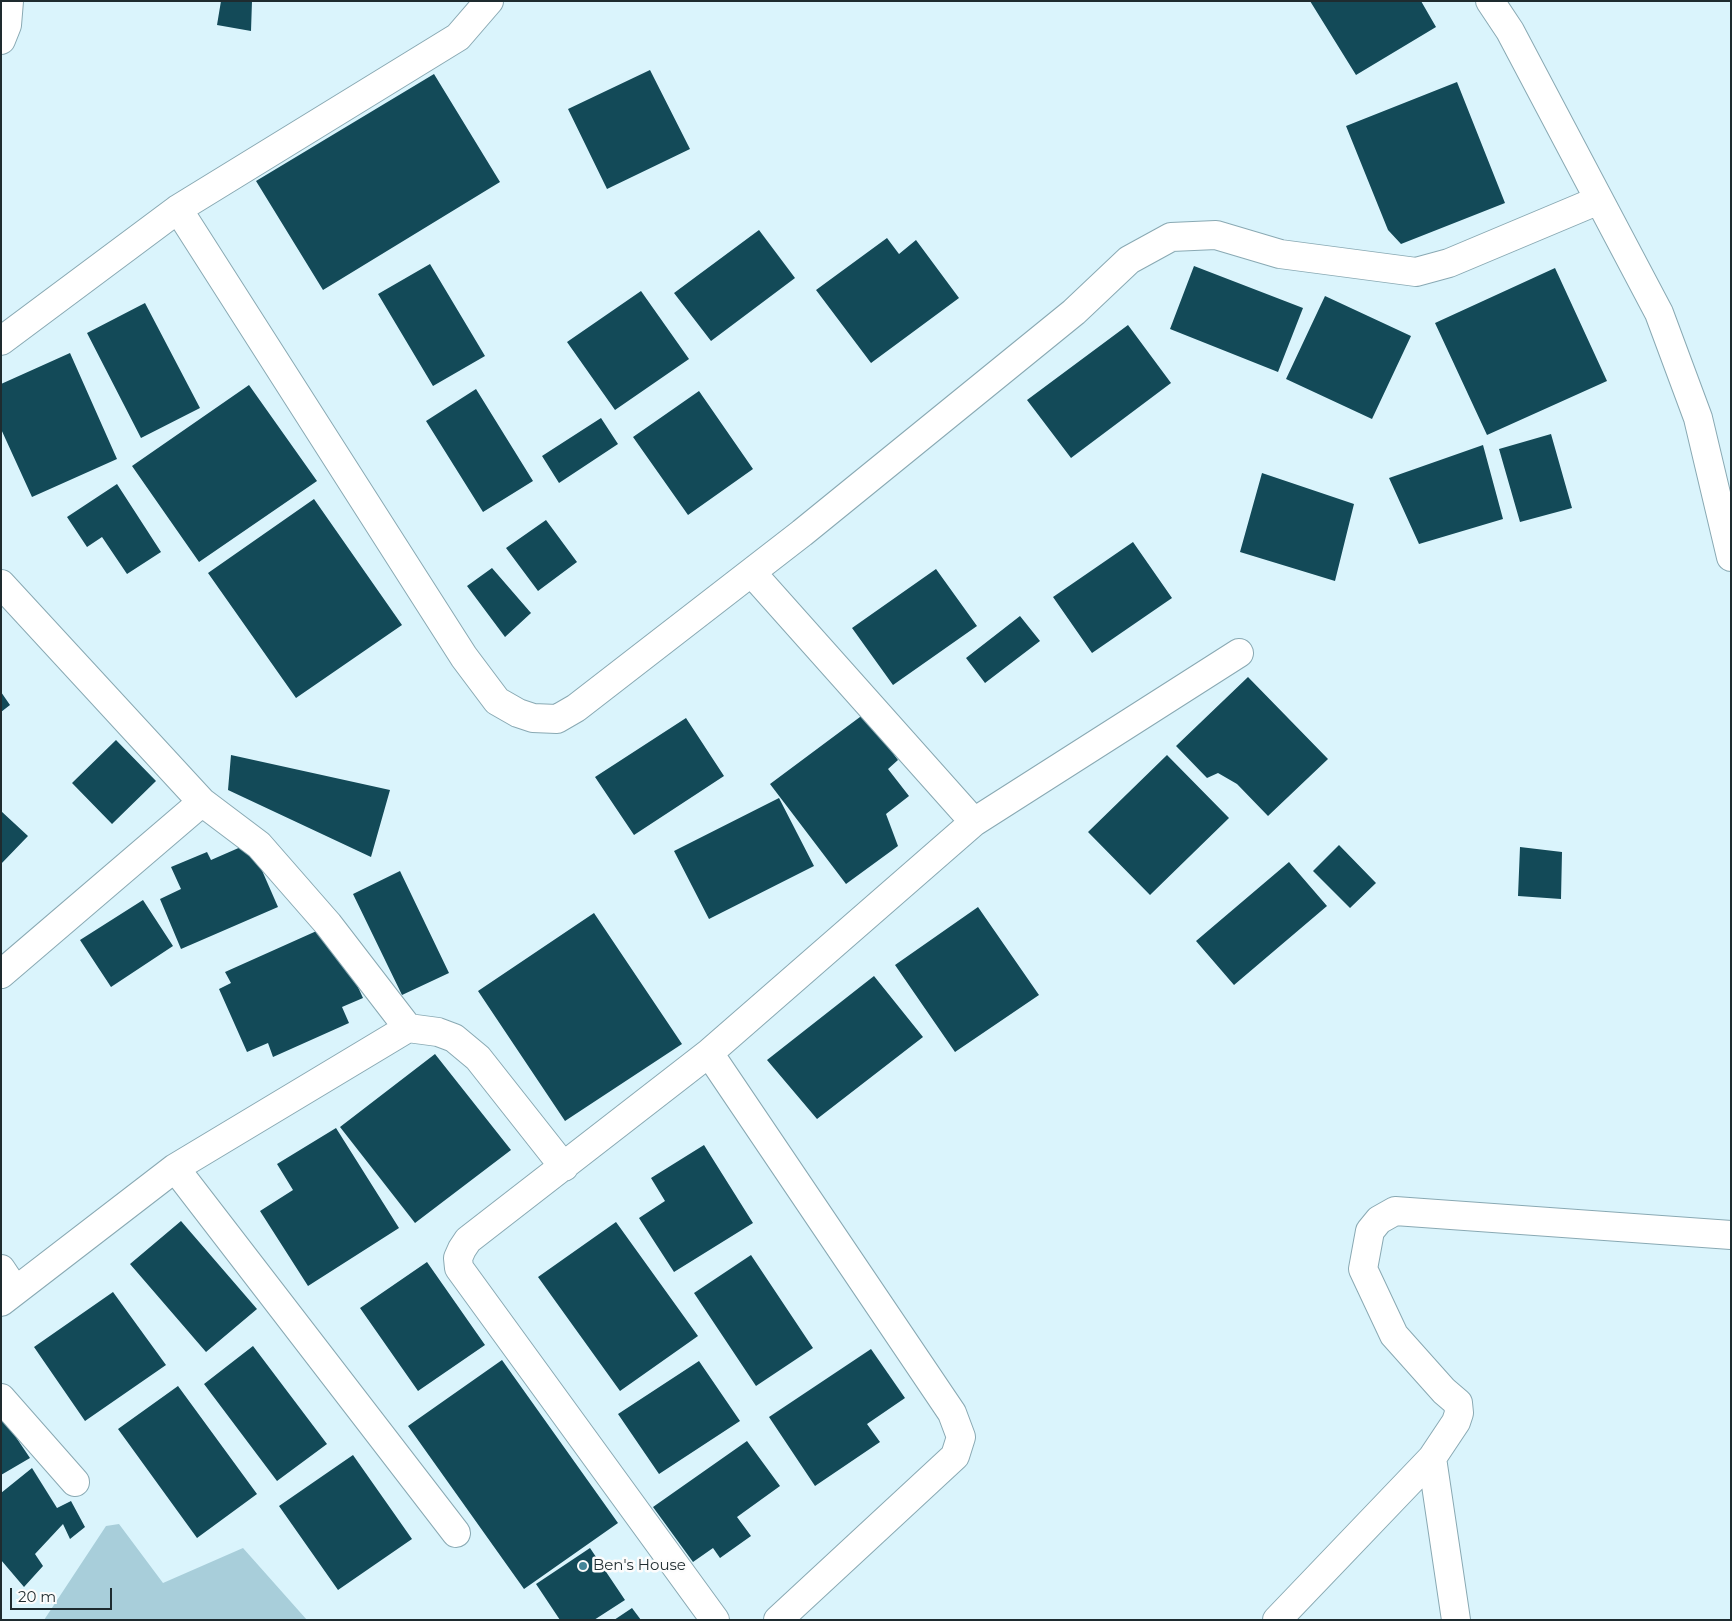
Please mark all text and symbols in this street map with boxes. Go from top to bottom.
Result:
place label: Ben's House [593,1557,686,1575]
marker: Ben's House [577,1560,589,1572]
scale bar [12,1578,115,1610]
text: 20 m [18,1587,56,1606]

